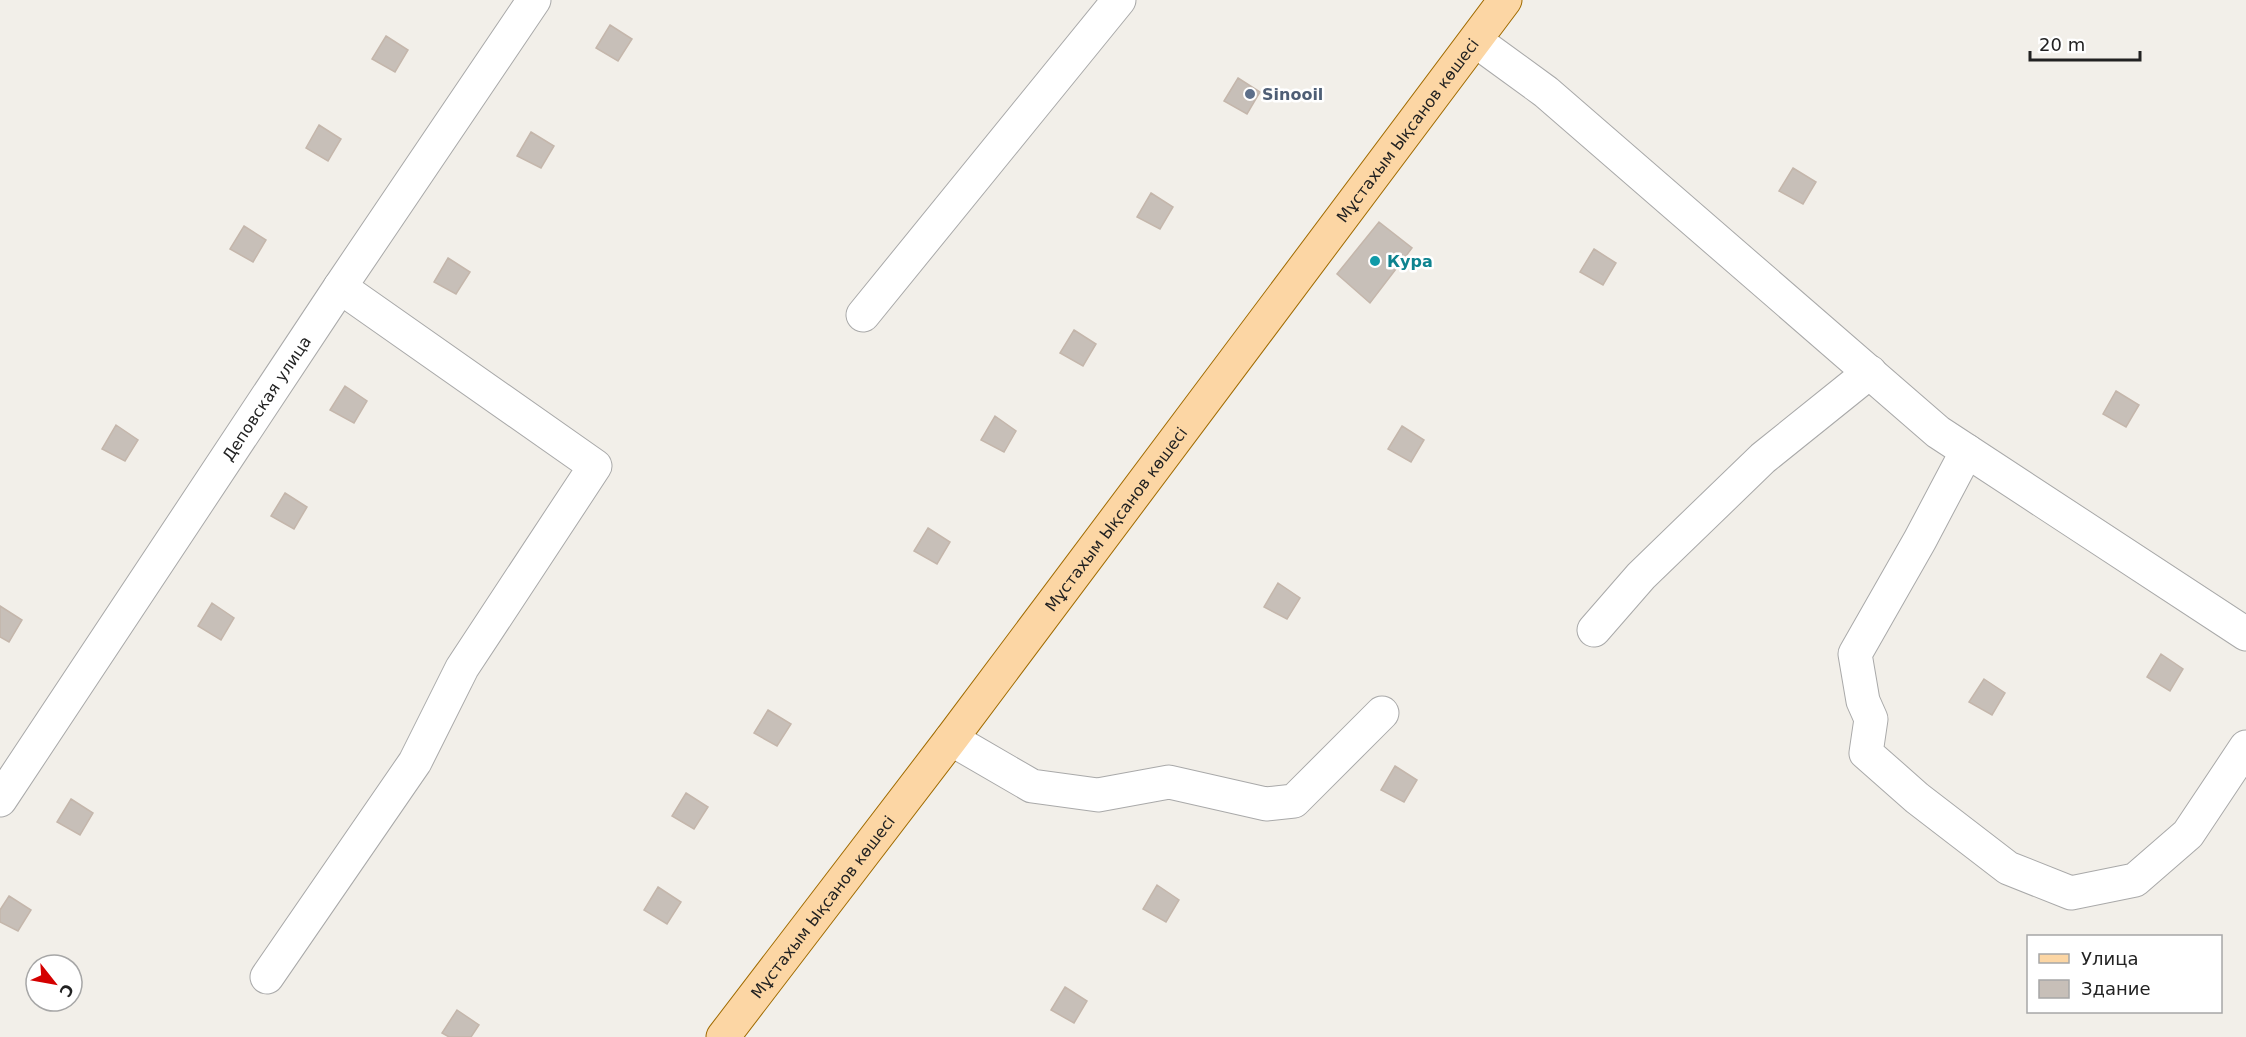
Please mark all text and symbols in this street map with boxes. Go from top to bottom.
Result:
scale bar [2030,24,2140,62]
text: 20 m [2039,34,2085,55]
street label: Мұстахым Ықсанов көшесі [1332,35,1482,226]
place label: Sinooil [1262,85,1323,104]
marker: Sinooil [1243,87,1257,101]
place label: Кура [1387,252,1433,271]
marker: Кура [1368,254,1382,268]
street label: Деповская улица [218,332,314,464]
street label: Мұстахым Ықсанов көшесі [1041,423,1191,615]
street label: Мұстахым Ықсанов көшесі [747,812,899,1002]
legend [2027,935,2222,1013]
text: Улица [2081,948,2138,969]
north arrow [24,953,84,1013]
text: Здание [2081,978,2151,999]
text: С [55,981,78,1000]

